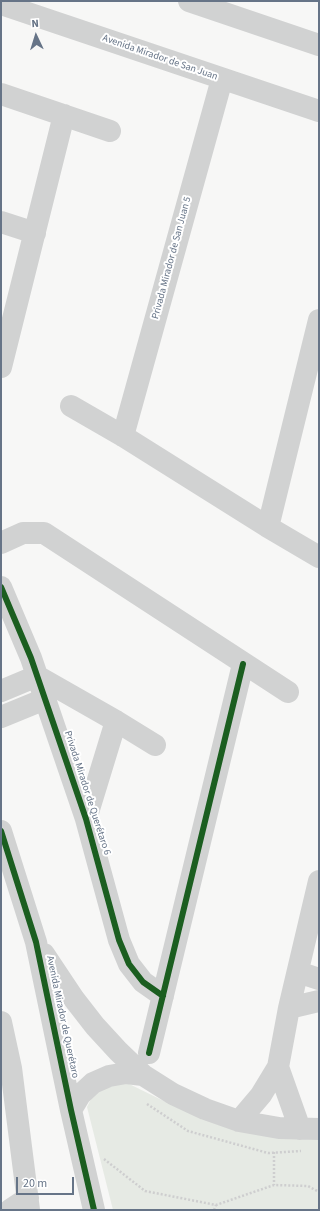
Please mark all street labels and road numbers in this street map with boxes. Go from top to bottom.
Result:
street label: Avenida Mirador de San Juan [101,33,219,83]
street label: Privada Mirador de San Juan 5 [150,195,194,321]
street label: Privada Mirador de Querétaro 6 [61,729,113,857]
street label: Avenida Mirador de Querétaro [43,955,81,1079]

